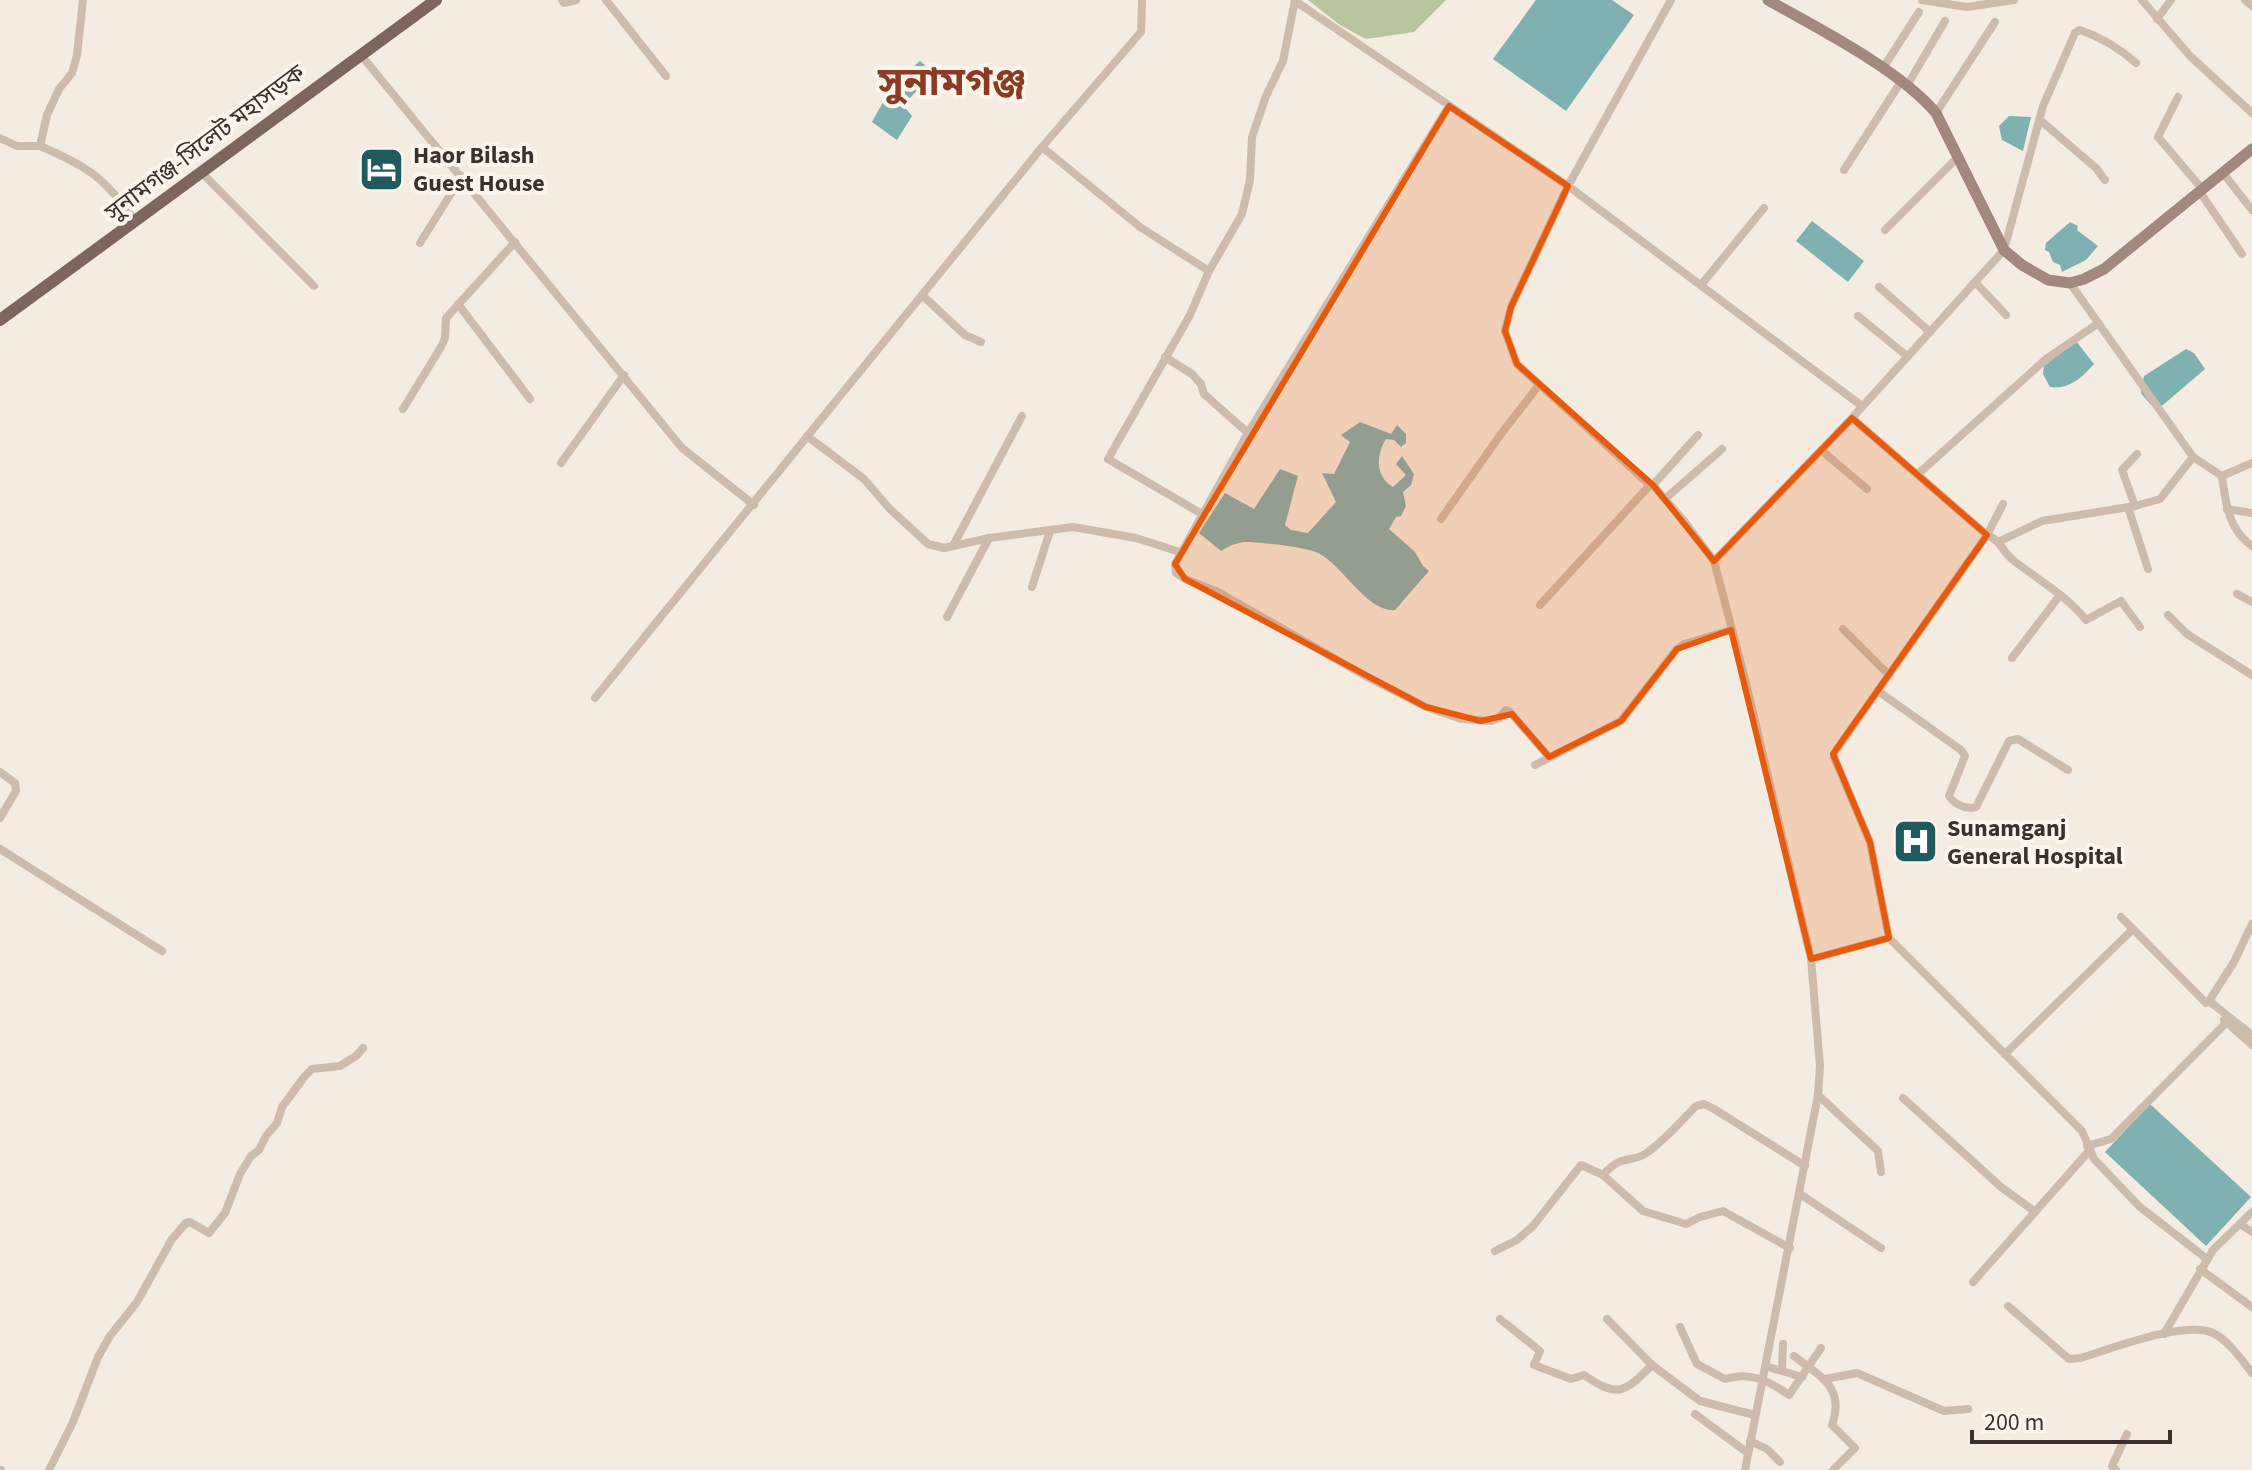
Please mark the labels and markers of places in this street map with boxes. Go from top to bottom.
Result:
place label: Haor Bilash Guest House [413,138,545,201]
hotel icon: Haor Bilash Guest House [358,145,406,193]
place label: Sunamganj General Hospital [1947,811,2123,874]
hospital icon: Sunamganj General Hospital [1892,818,1940,866]

